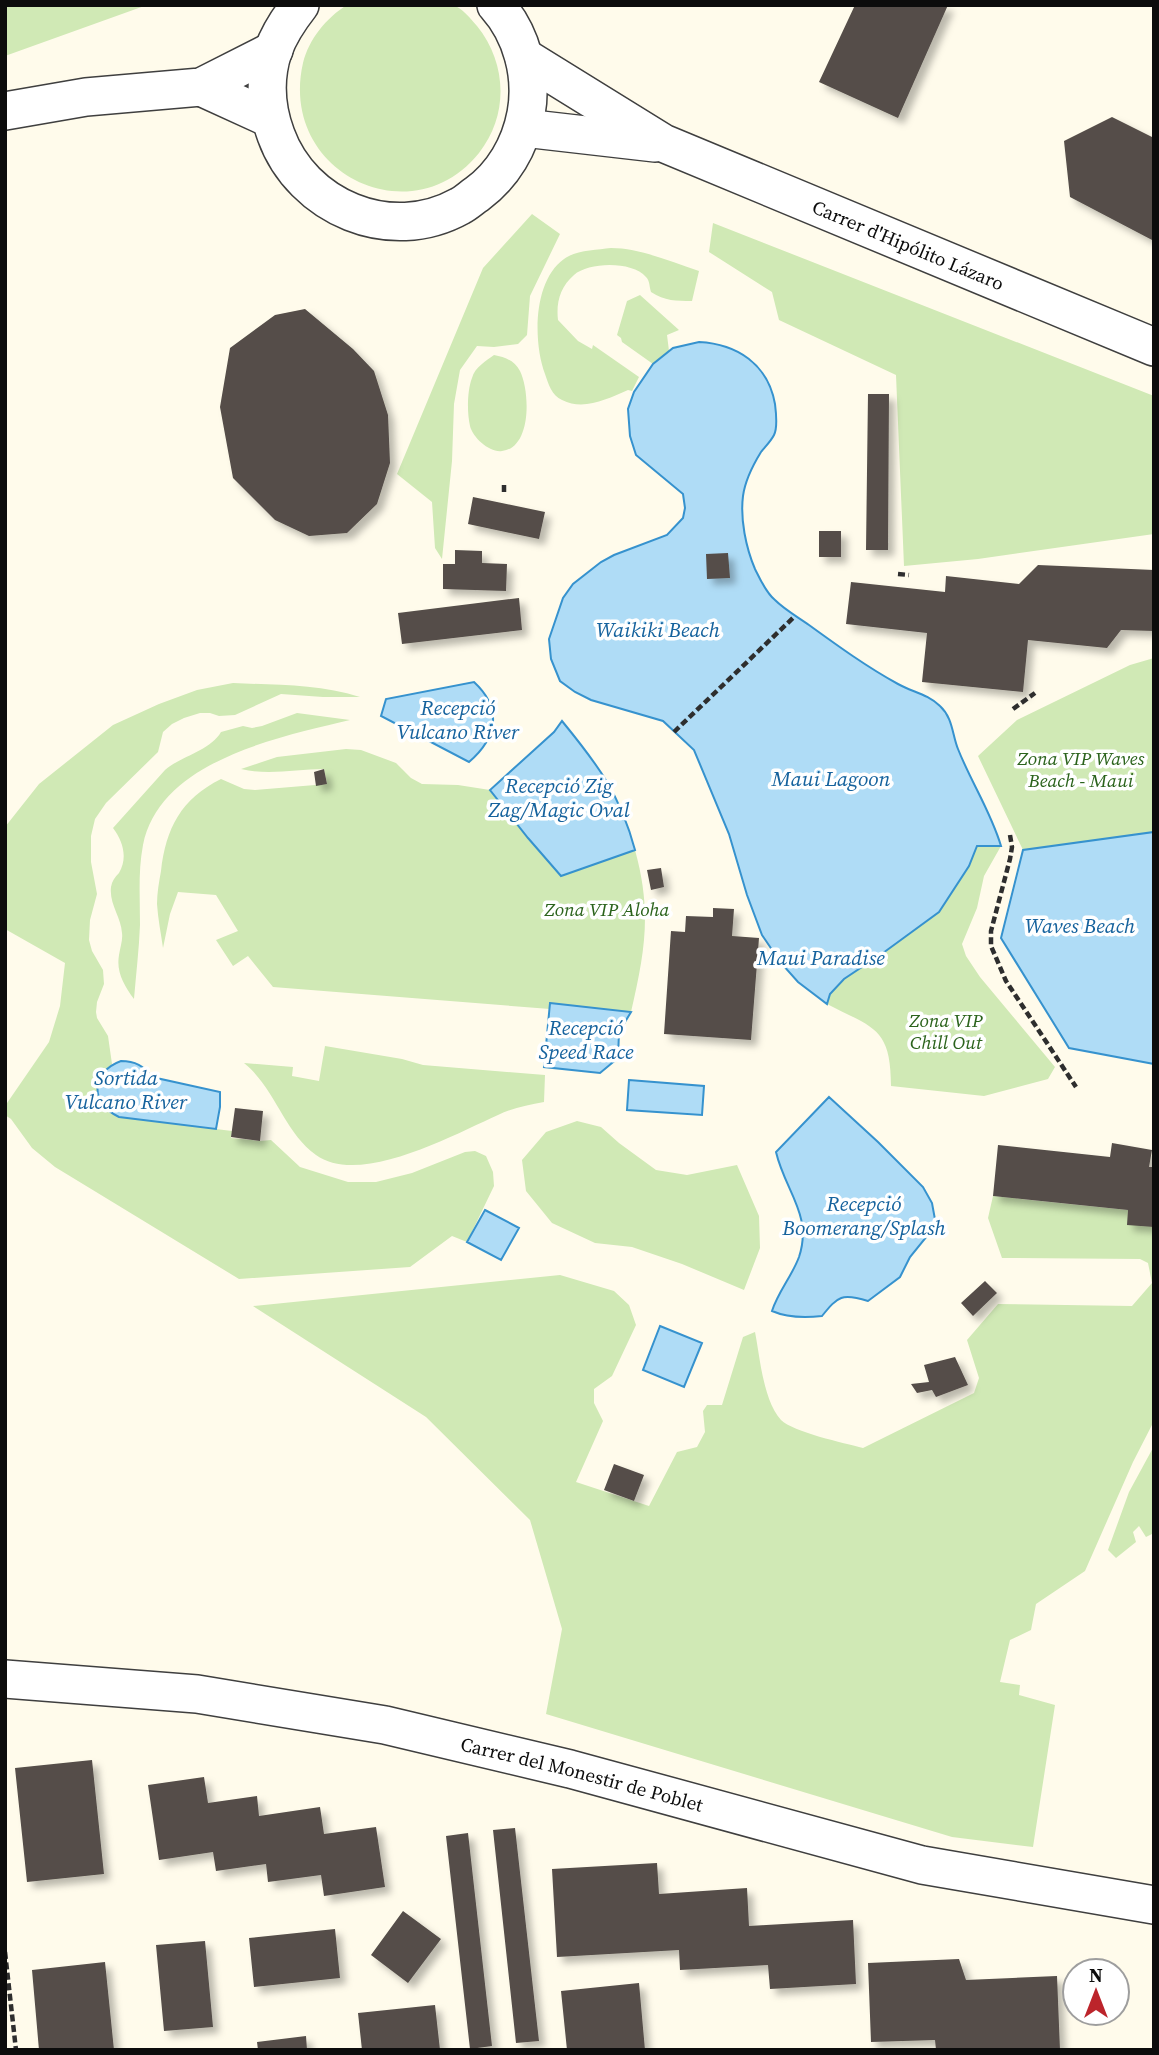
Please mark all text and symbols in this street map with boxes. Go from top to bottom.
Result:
street label: Carrer d'Hipólito Lázaro [808,193,1008,296]
water label: Waikiki Beach [596,615,720,644]
water label: Recepció Vulcano River [397,693,520,746]
park label: Zona VIP Waves Beach - Maui [1017,745,1145,793]
water label: Maui Lagoon [771,764,890,793]
water label: Recepció Zig Zag/Magic Oval [487,771,630,824]
park label: Zona VIP Aloha [544,896,669,922]
water label: Waves Beach [1025,911,1136,940]
water label: Maui Paradise [756,943,885,972]
park label: Zona VIP Chill Out [908,1007,983,1055]
water label: Recepció Speed Race [538,1013,634,1066]
water label: Sortida Vulcano River [65,1063,188,1116]
water label: Recepció Boomerang/Splash [781,1189,946,1242]
street label: Carrer del Monestir de Poblet [458,1730,707,1818]
north arrow [1061,1957,1131,2027]
text: N [1089,1962,1103,1988]

